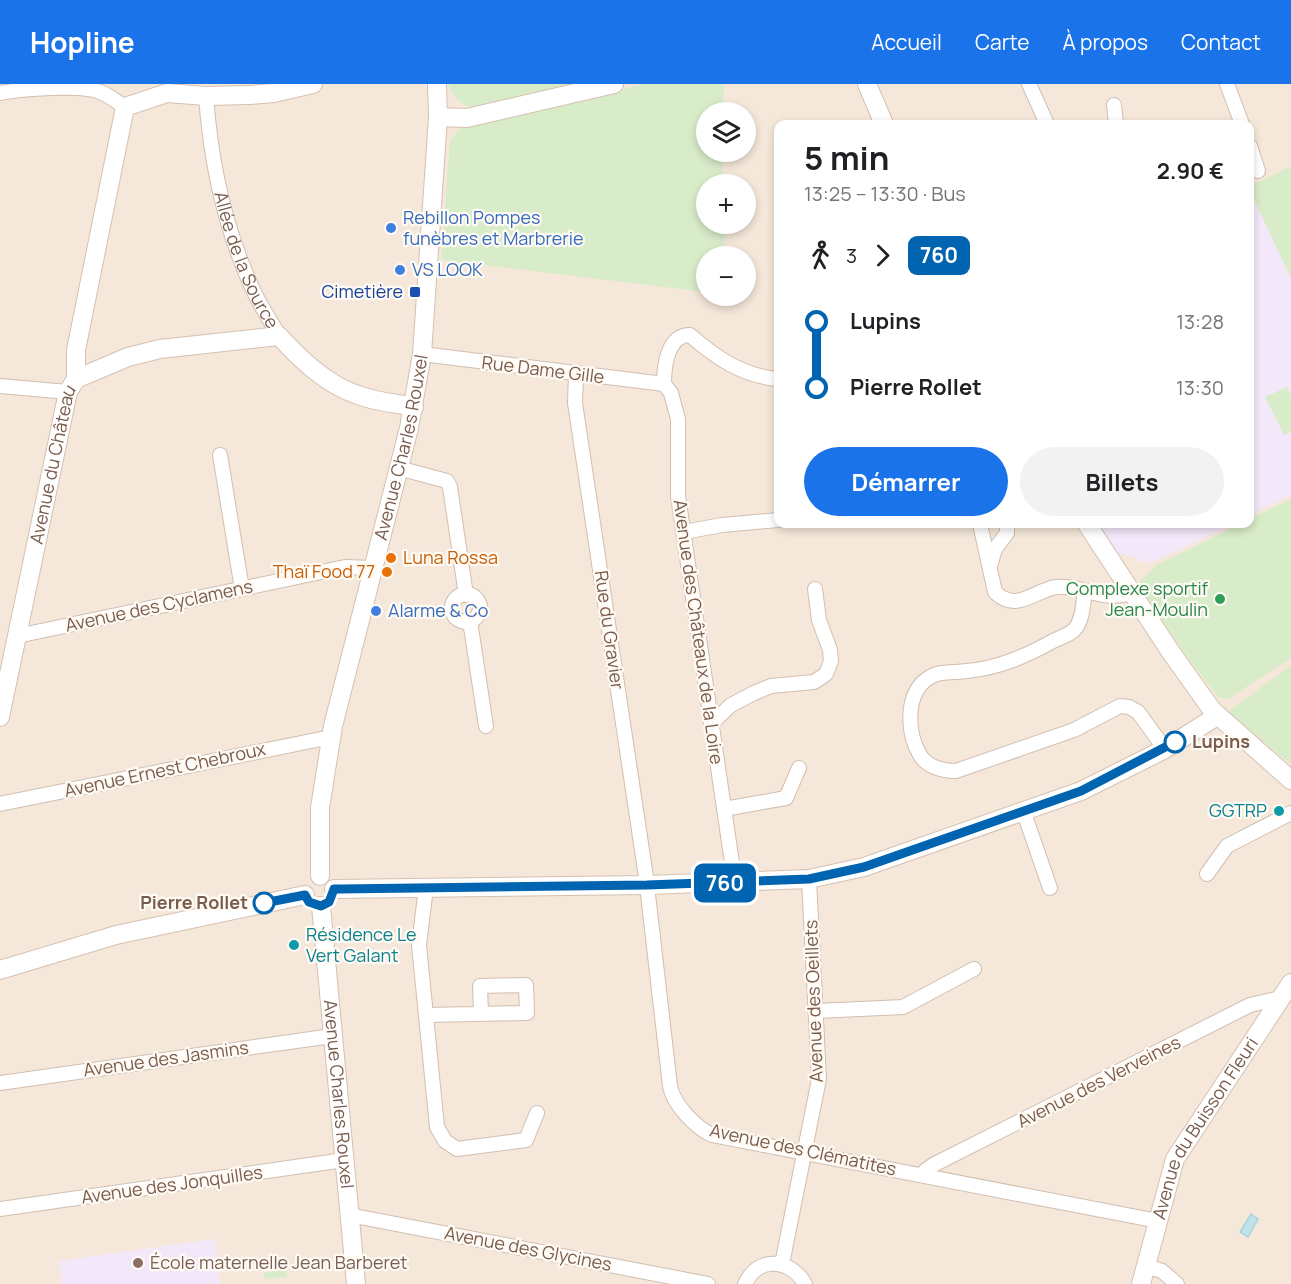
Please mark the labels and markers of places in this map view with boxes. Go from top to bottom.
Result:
place label: Rebillon Pompes funèbres et Marbrerie [403,205,583,250]
marker: Rebillon Pompes funèbres et Marbrerie [384,221,398,235]
place label: VS LOOK [412,257,483,281]
marker: VS LOOK [393,263,407,277]
place label: Cimetière [321,279,403,303]
marker: Cimetière [408,285,422,299]
place label: Luna Rossa [403,545,498,569]
marker: Luna Rossa [384,551,398,565]
place label: Thaï Food 77 [273,559,375,583]
marker: Thaï Food 77 [380,565,394,579]
place label: Complexe sportif Jean-Moulin [1066,576,1209,621]
marker: Complexe sportif Jean-Moulin [1213,592,1227,606]
place label: Alarme & Co [388,598,488,622]
marker: Alarme & Co [369,604,383,618]
place label: Lupins [1192,729,1250,753]
marker: Lupins [1164,731,1186,753]
place label: GGTRP [1209,798,1267,822]
marker: GGTRP [1272,804,1286,818]
place label: Pierre Rollet [140,890,248,914]
marker: Pierre Rollet [253,892,275,914]
place label: Résidence Le Vert Galant [306,922,417,967]
marker: Résidence Le Vert Galant [287,938,301,952]
place label: École maternelle Jean Barberet [150,1250,407,1274]
marker: École maternelle Jean Barberet [131,1256,145,1270]

